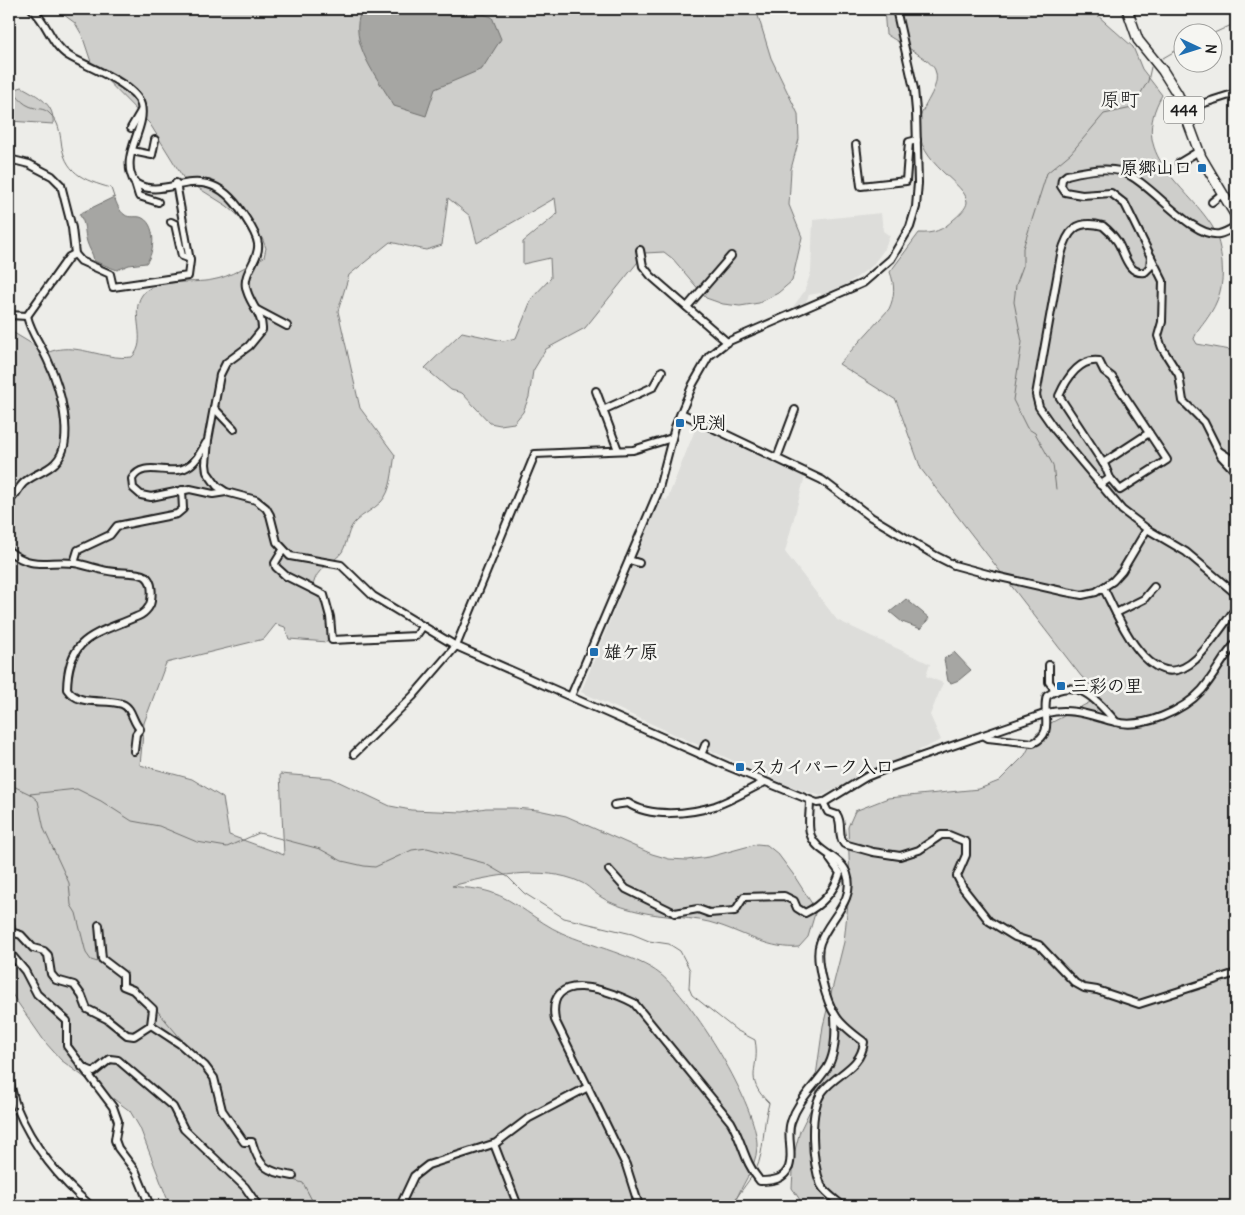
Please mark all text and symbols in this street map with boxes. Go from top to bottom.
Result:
north arrow [1172,22,1222,72]
text: N [1202,43,1220,54]
district label: 原町 [1100,86,1140,111]
road number: 444 [1164,96,1204,124]
place label: 原郷山口 [1120,156,1192,179]
marker: 原郷山口 [1196,162,1208,174]
place label: 児渕 [690,411,726,434]
marker: 児渕 [674,417,686,429]
place label: 雄ケ原 [604,640,658,663]
marker: 雄ケ原 [588,646,600,658]
place label: 三彩の里 [1071,674,1143,697]
marker: 三彩の里 [1055,680,1067,692]
place label: スカイパーク入口 [750,755,894,778]
marker: スカイパーク入口 [734,761,746,773]

